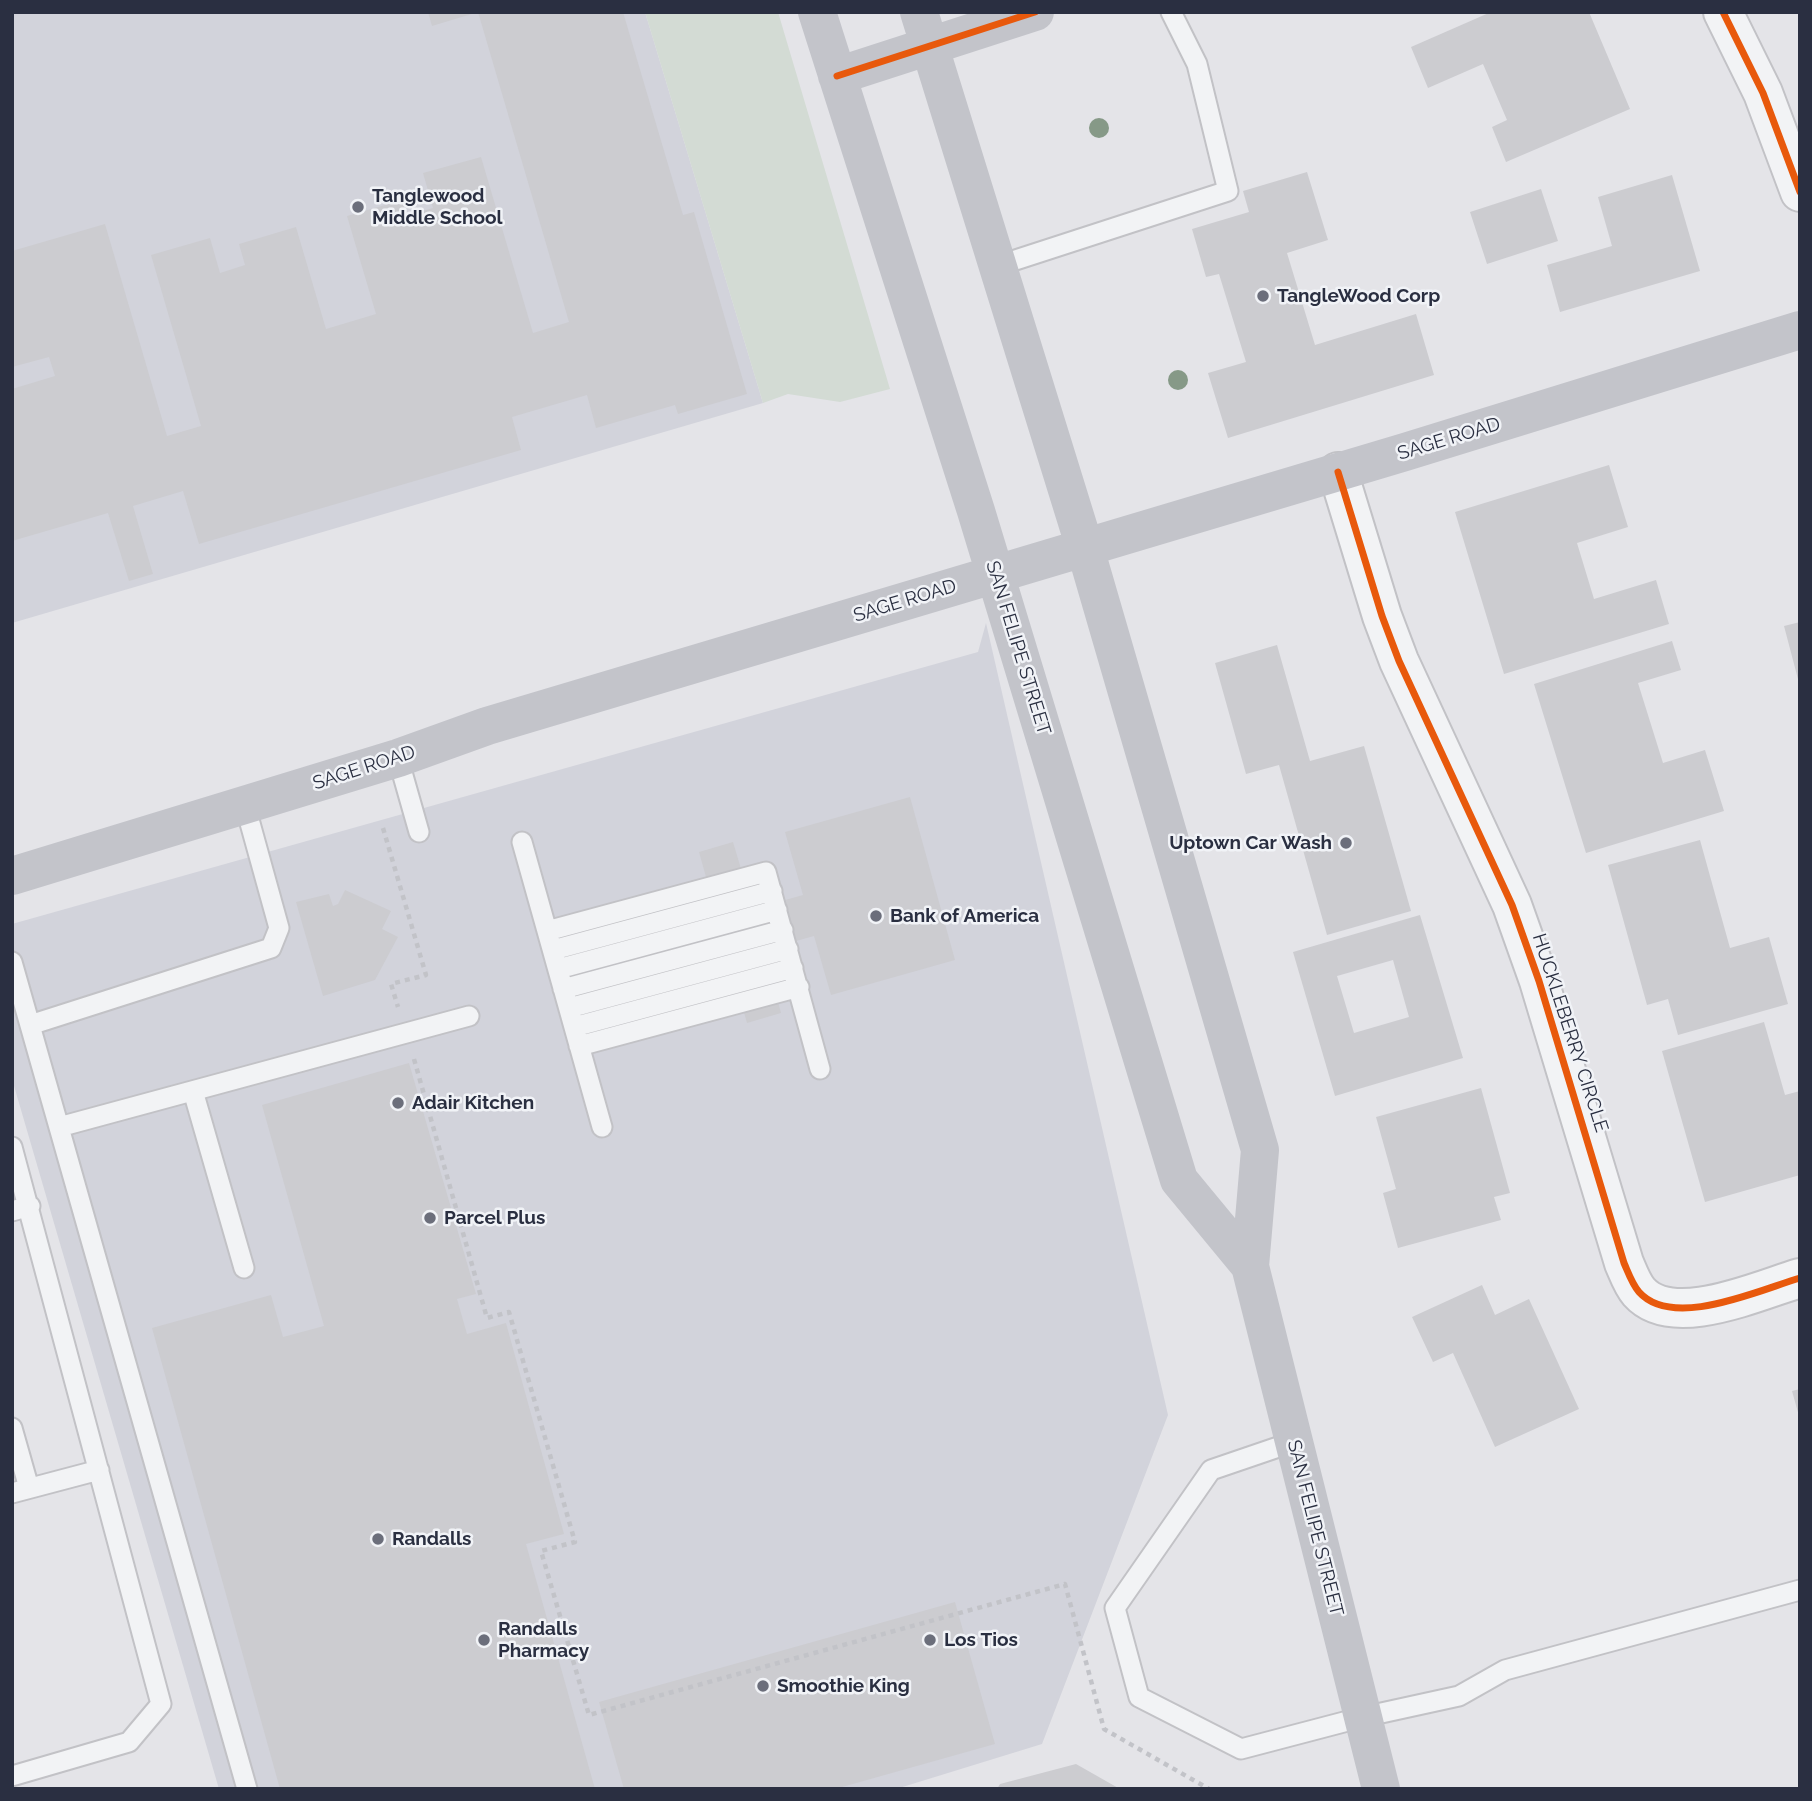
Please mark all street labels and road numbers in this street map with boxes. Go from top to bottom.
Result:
street label: SAGE ROAD [1395,413,1503,465]
street label: SAN FELIPE STREET [981,558,1055,738]
street label: SAGE ROAD [851,575,959,627]
street label: SAGE ROAD [310,741,418,795]
street label: HUCKLEBERRY CIRCLE [1527,931,1613,1135]
street label: SAN FELIPE STREET [1282,1438,1348,1618]

